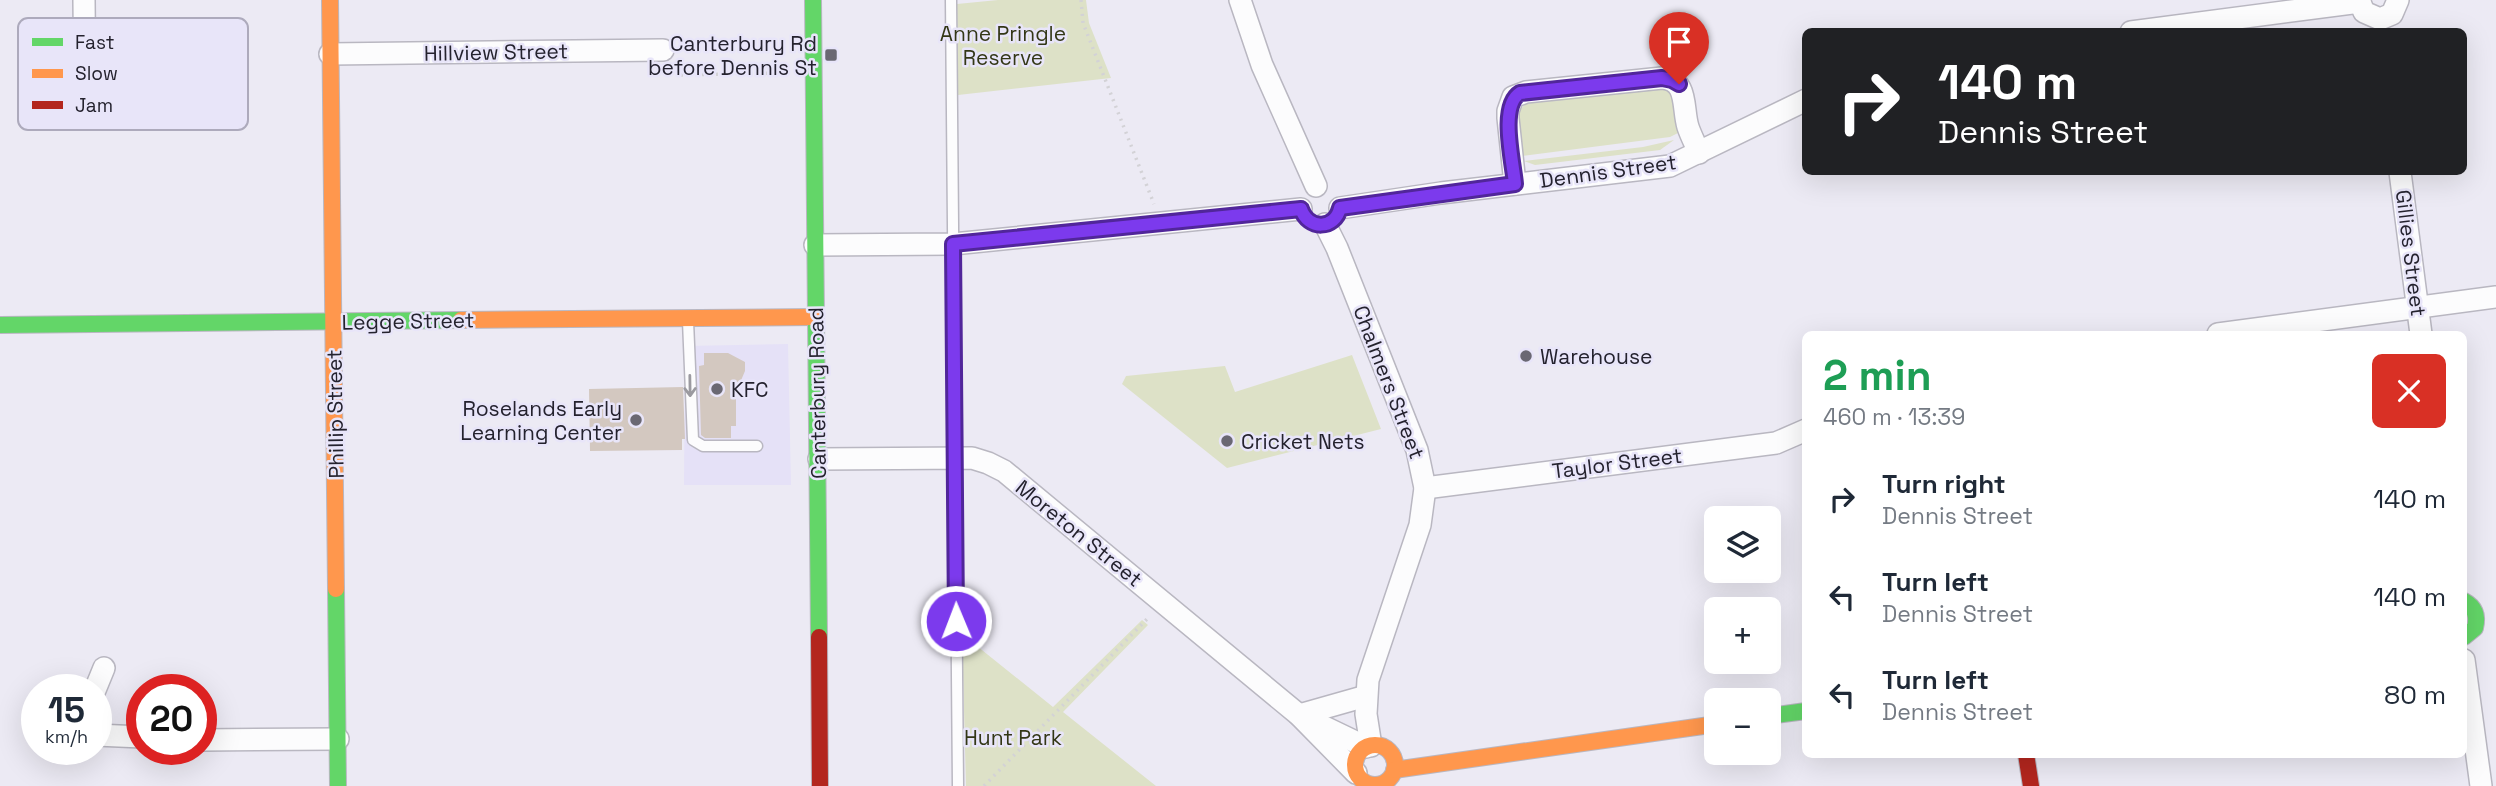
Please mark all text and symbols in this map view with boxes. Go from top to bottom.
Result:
pin [1649,12.0,1709,84]
legend [18,18,248,130]
park label: Anne Pringle Reserve [940,20,1066,71]
icon: arrive [1660,23,1698,61]
text: Fast [75,30,115,55]
place label: Canterbury Rd before Dennis St [648,30,817,81]
street label: Hillview Street [424,37,568,67]
marker: Canterbury Rd before Dennis St [823,47,839,63]
text: 140 m [1938,51,2077,113]
icon: right [1823,56,1914,147]
text: Slow [75,61,118,86]
text: Jam [75,93,113,118]
text: Dennis Street [1938,112,2148,152]
street label: Dennis Street [1538,148,1678,194]
street label: Gillies Street [2390,188,2432,318]
street label: Chalmers Street [1347,301,1431,463]
street label: Legge Street [341,306,475,336]
street label: Canterbury Road [802,307,832,479]
place label: Warehouse [1540,343,1652,370]
marker: Warehouse [1518,348,1534,364]
street label: Phillip Street [320,349,350,479]
text: 2 min [1823,349,1932,402]
button: close [2372,354,2446,428]
one-way arrow [684,374,697,397]
place label: KFC [731,376,768,403]
marker: KFC [709,381,725,397]
place label: Roselands Early Learning Center [460,395,622,446]
text: 460 m · 13:39 [1823,402,1965,432]
marker: Roselands Early Learning Center [628,412,644,428]
place label: Cricket Nets [1241,428,1365,455]
marker: Cricket Nets [1219,433,1235,449]
street label: Taylor Street [1550,442,1684,484]
text: Turn right [1882,467,2006,501]
street label: Moreton Street [1010,474,1148,592]
icon: right [1823,480,1861,518]
text: 140 m [2373,482,2446,516]
text: Dennis Street [1882,501,2033,531]
map controls [1704,506,1781,765]
button: layers [1704,506,1781,583]
text: Turn left [1882,565,1989,599]
icon: left [1823,578,1861,616]
text: 140 m [2373,580,2446,614]
position arrow [919,584,993,658]
button: + [1704,597,1781,674]
text: Dennis Street [1882,599,2033,629]
text: Turn left [1882,663,1989,697]
speed limit sign: 20 [126,674,217,765]
icon: left [1823,676,1861,714]
text: 80 m [2384,678,2446,712]
text: 15 [48,688,85,732]
button: − [1704,688,1781,765]
text: Dennis Street [1882,697,2033,727]
park label: Hunt Park [964,724,1062,751]
text: km/h [45,725,88,748]

